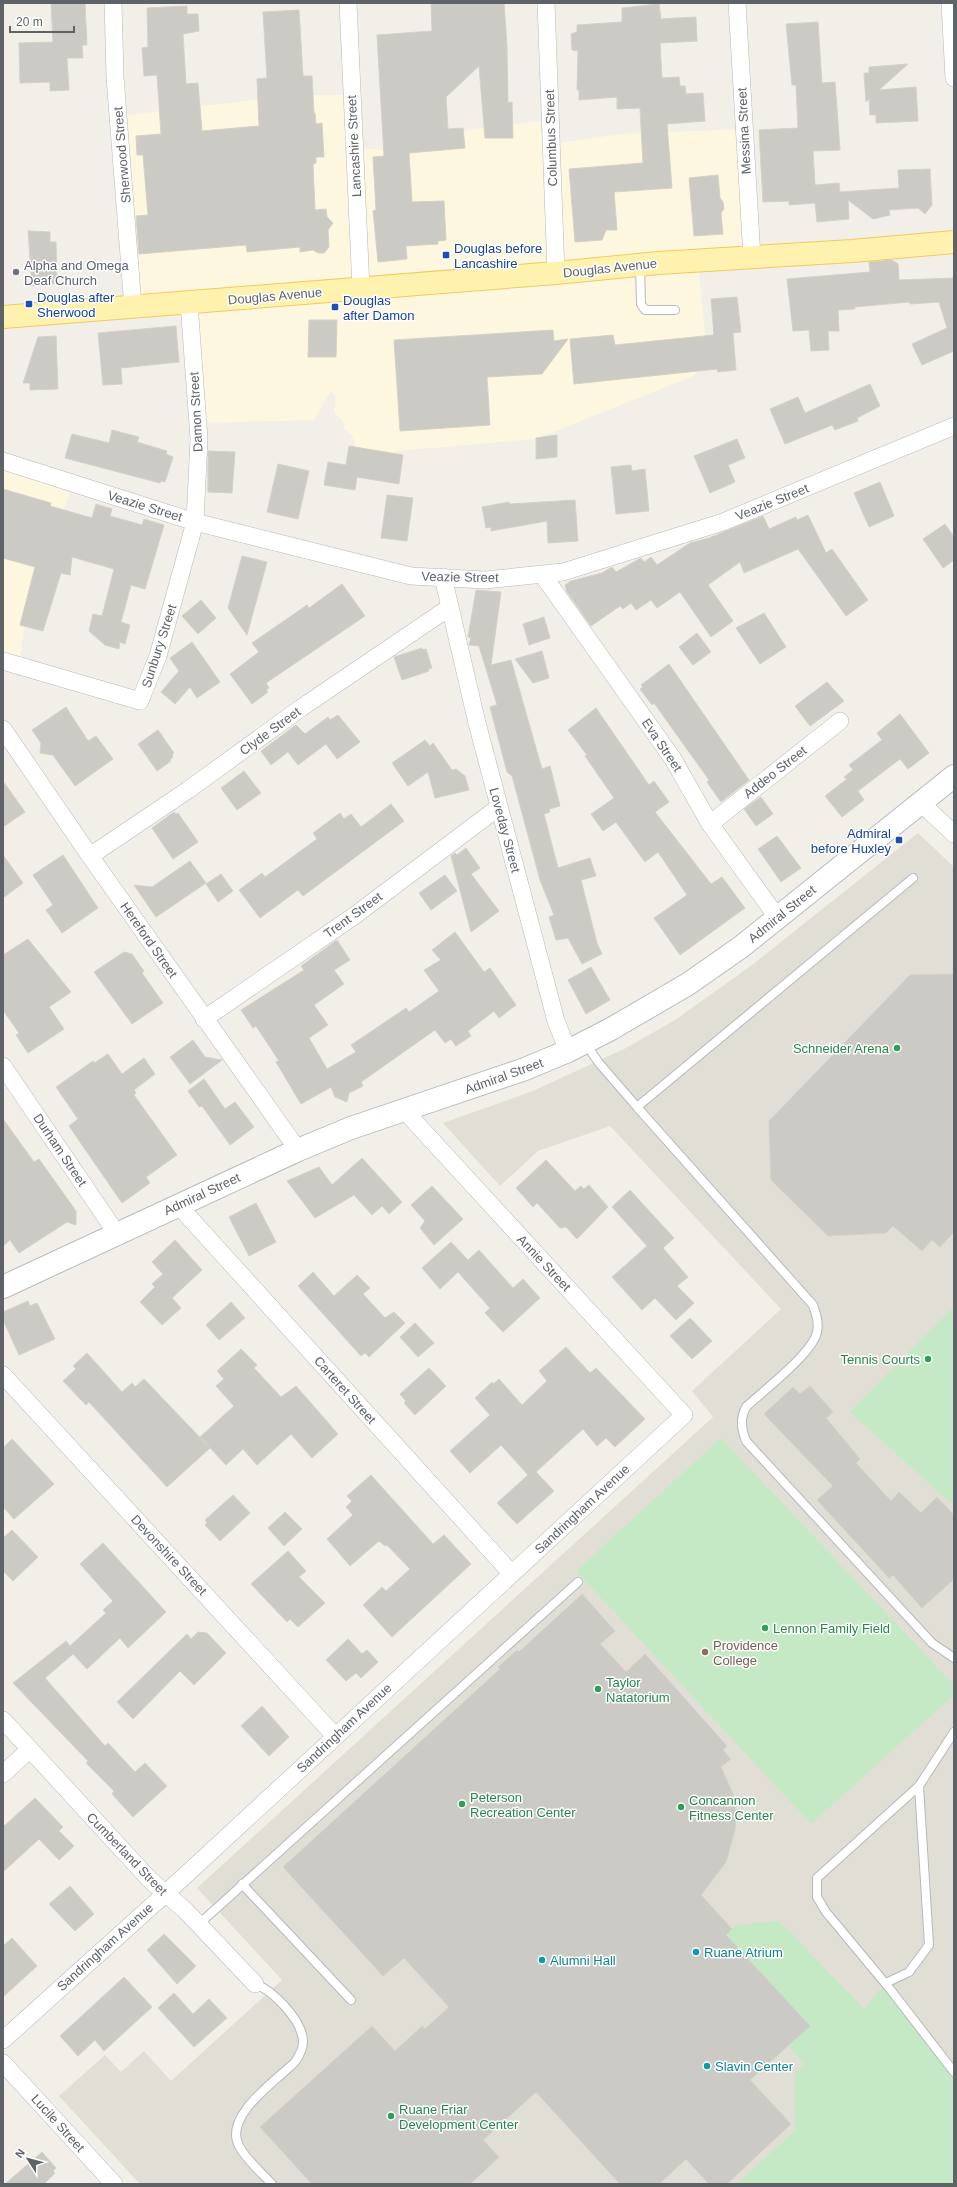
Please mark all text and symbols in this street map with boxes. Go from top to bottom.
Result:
scale bar [10,8,74,34]
text: 20 m [16,15,43,29]
street label: Messina Street [734,87,754,175]
street label: Columbus Street [542,89,560,187]
street label: Lancashire Street [344,94,364,197]
street label: Sherwood Street [110,106,134,204]
place label: Douglas before Lancashire [454,241,542,271]
marker: Douglas before Lancashire [441,250,451,260]
street label: Douglas Avenue [562,256,658,280]
place label: Alpha and Omega Deaf Church [24,258,130,288]
marker: Alpha and Omega Deaf Church [11,267,21,277]
street label: Douglas Avenue [227,284,323,308]
place label: Douglas after Sherwood [37,290,115,320]
place label: Douglas after Damon [343,293,415,323]
marker: Douglas after Sherwood [24,299,34,309]
marker: Douglas after Damon [330,302,340,312]
street label: Damon Street [186,371,206,452]
street label: Veazie Street [733,480,811,523]
street label: Veazie Street [106,488,185,525]
street label: Veazie Street [421,569,499,585]
street label: Sunbury Street [138,602,180,690]
street label: Clyde Street [237,704,304,758]
street label: Eva Street [639,716,685,775]
street label: Addeo Street [740,742,810,801]
street label: Loveday Street [486,786,524,875]
place label: Admiral before Huxley [811,826,891,856]
marker: Admiral before Huxley [894,835,904,845]
street label: Admiral Street [745,882,819,946]
street label: Trent Street [321,889,385,941]
street label: Hereford Street [117,899,181,981]
place label: Schneider Arena [793,1041,890,1056]
marker: Schneider Arena [892,1043,902,1053]
street label: Admiral Street [463,1055,546,1097]
street label: Durham Street [30,1111,90,1190]
street label: Admiral Street [162,1170,243,1218]
street label: Annie Street [514,1232,574,1295]
place label: Tennis Courts [841,1352,920,1367]
street label: Carteret Street [311,1353,379,1427]
marker: Tennis Courts [923,1354,933,1364]
street label: Sandringham Avenue [532,1461,632,1557]
street label: Devonshire Street [128,1512,210,1598]
place label: Lennon Family Field [773,1621,890,1636]
marker: Lennon Family Field [760,1623,770,1633]
place label: Providence College [713,1638,778,1668]
marker: Providence College [700,1647,710,1657]
place label: Taylor Natatorium [606,1675,670,1705]
street label: Sandringham Avenue [294,1680,394,1776]
marker: Taylor Natatorium [593,1684,603,1694]
place label: Peterson Recreation Center [470,1790,576,1820]
place label: Concannon Fitness Center [689,1793,774,1823]
marker: Peterson Recreation Center [457,1799,467,1809]
marker: Concannon Fitness Center [676,1802,686,1812]
street label: Cumberland Street [84,1810,171,1899]
street label: Sandringham Avenue [54,1900,156,1994]
place label: Ruane Atrium [704,1945,783,1960]
marker: Ruane Atrium [691,1947,701,1957]
place label: Alumni Hall [550,1953,616,1968]
marker: Alumni Hall [537,1955,547,1965]
place label: Slavin Center [715,2059,794,2074]
marker: Slavin Center [702,2061,712,2071]
street label: Lucile Street [28,2091,88,2155]
place label: Ruane Friar Development Center [399,2102,519,2132]
marker: Ruane Friar Development Center [386,2111,396,2121]
north arrow [8,2139,48,2179]
text: N [13,2146,27,2160]

